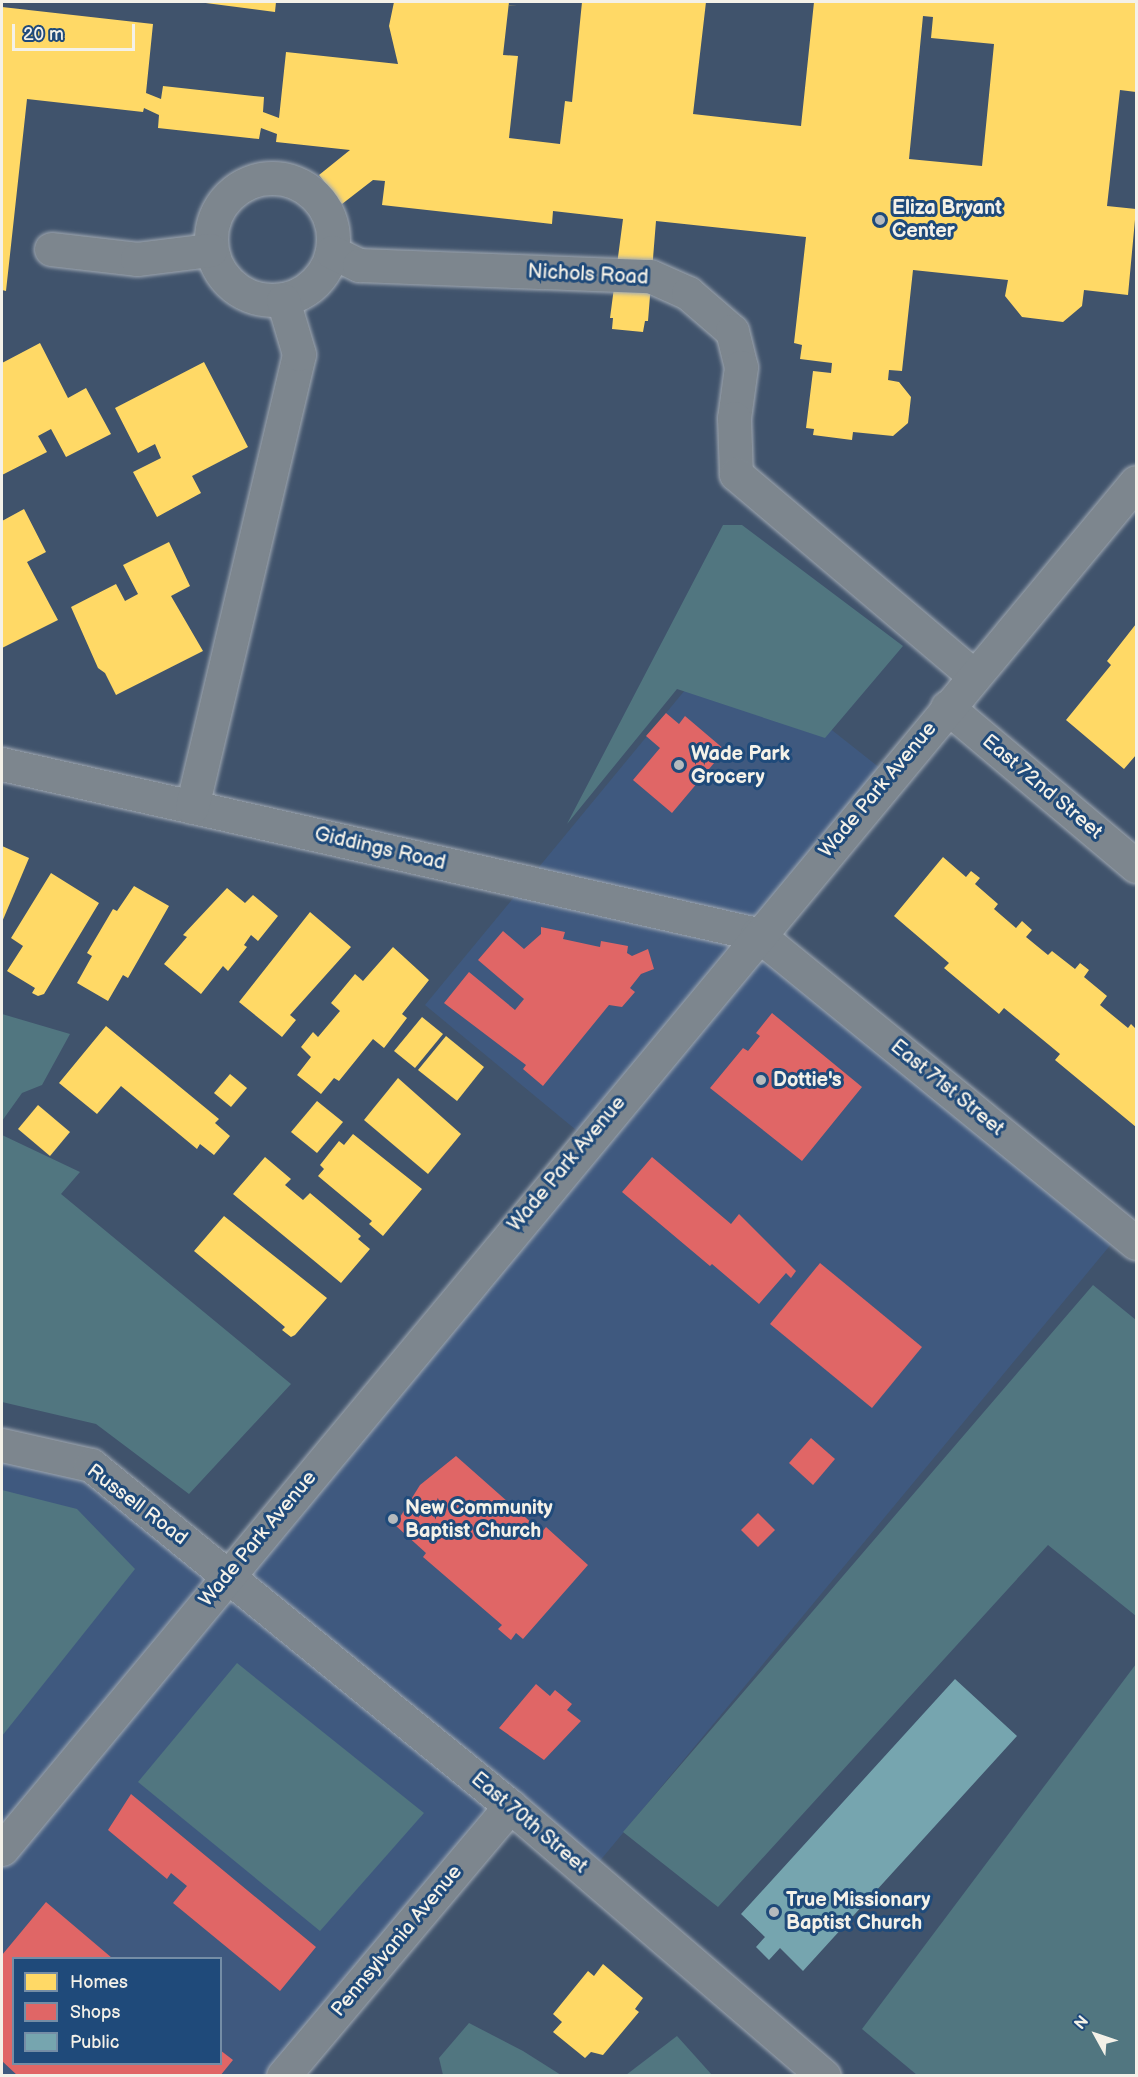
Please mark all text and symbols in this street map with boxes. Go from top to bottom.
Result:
scale bar [15,12,138,50]
text: 20 m [23,24,64,45]
place label: Eliza Bryant Center [892,196,1002,243]
marker: Eliza Bryant Center [873,213,887,227]
street label: Nichols Road [527,260,649,290]
street label: Wade Park Avenue [814,717,942,863]
street label: East 72nd Street [977,729,1107,845]
place label: Wade Park Grocery [691,742,790,789]
marker: Wade Park Grocery [672,758,686,772]
street label: Giddings Road [312,822,448,876]
street label: East 71st Street [885,1035,1009,1141]
place label: Dottie's [773,1068,842,1092]
marker: Dottie's [754,1073,768,1087]
street label: Wade Park Avenue [503,1091,631,1237]
street label: Russell Road [82,1459,192,1551]
street label: Wade Park Avenue [194,1466,322,1612]
place label: New Community Baptist Church [405,1496,553,1543]
marker: New Community Baptist Church [386,1512,400,1526]
street label: East 70th Street [466,1767,592,1879]
street label: Pennsylvania Avenue [327,1860,467,2022]
place label: True Missionary Baptist Church [786,1888,930,1935]
marker: True Missionary Baptist Church [767,1905,781,1919]
legend [12,1957,222,2065]
text: Homes [70,1972,128,1993]
text: Shops [70,2002,120,2023]
north arrow [1066,2005,1126,2065]
text: N [1071,2012,1093,2034]
text: Public [70,2032,119,2053]

